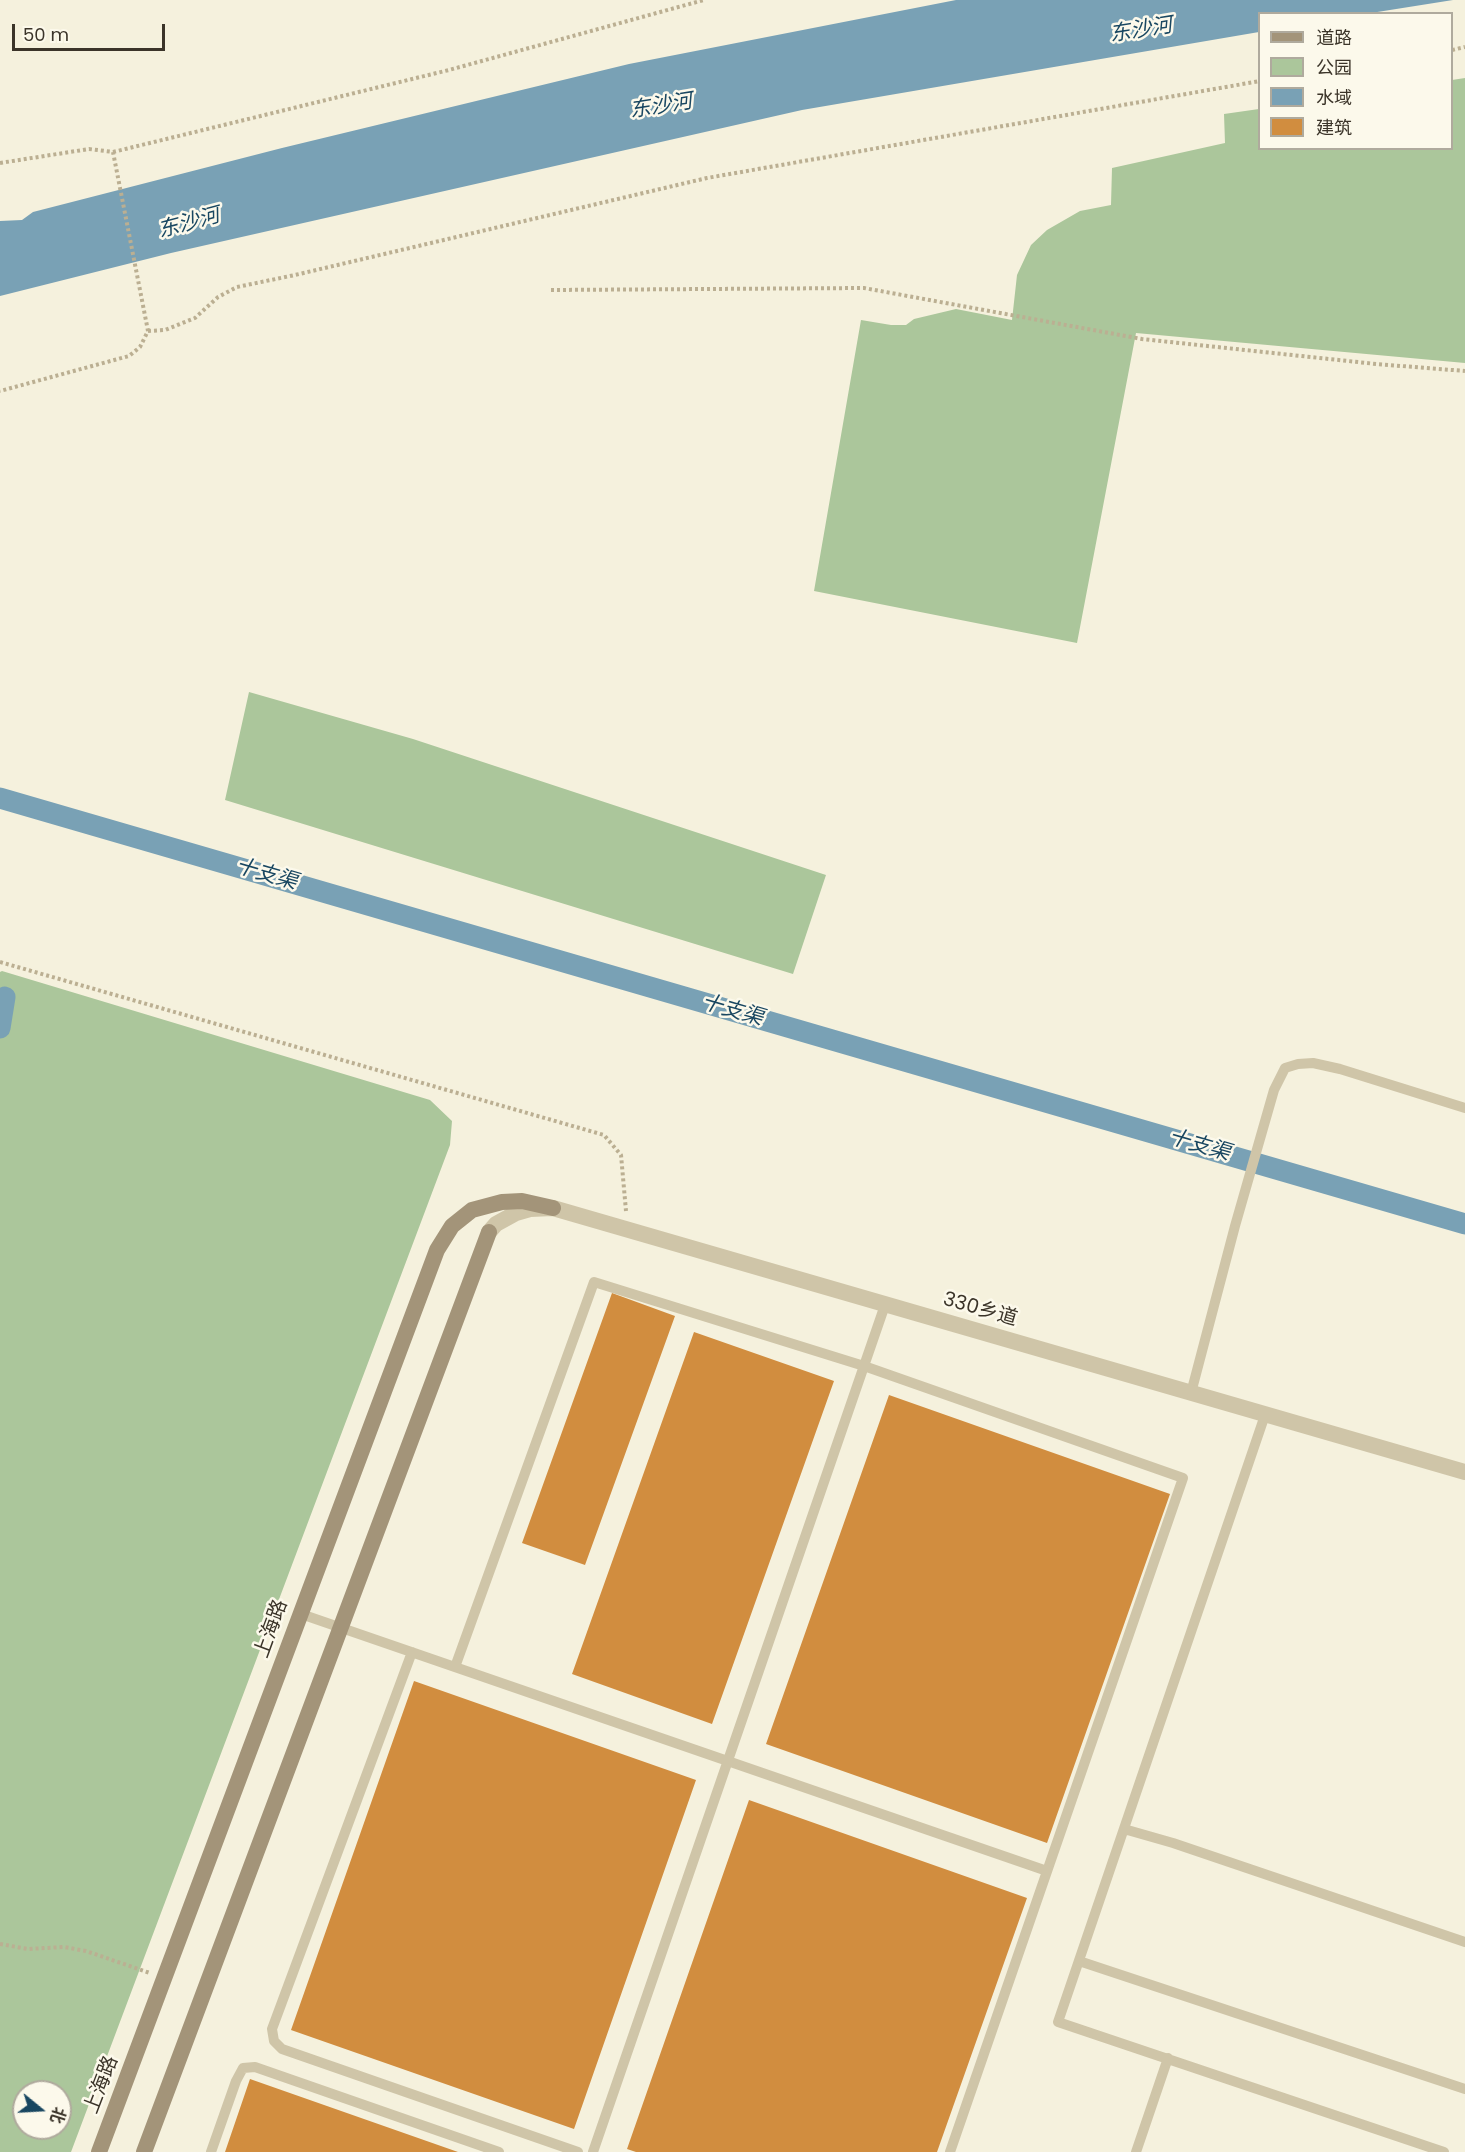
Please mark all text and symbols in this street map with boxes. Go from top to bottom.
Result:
scale bar [15,12,168,50]
legend [1258,12,1453,150]
water label: 东沙河 [1108,14,1174,48]
text: 50 m [23,22,69,47]
text: 道路 [1316,25,1352,50]
text: 公园 [1316,55,1352,80]
text: 水域 [1316,85,1352,110]
water label: 东沙河 [628,90,694,124]
text: 建筑 [1316,115,1352,140]
water label: 东沙河 [155,204,223,244]
water label: 十支渠 [232,854,300,896]
water label: 十支渠 [698,990,766,1032]
water label: 十支渠 [1165,1125,1233,1167]
street label: 330乡道 [940,1288,1020,1332]
street label: 上海路 [250,1597,294,1661]
street label: 上海路 [80,2053,124,2117]
north arrow [12,2080,72,2140]
text: 北 [44,2104,71,2126]

